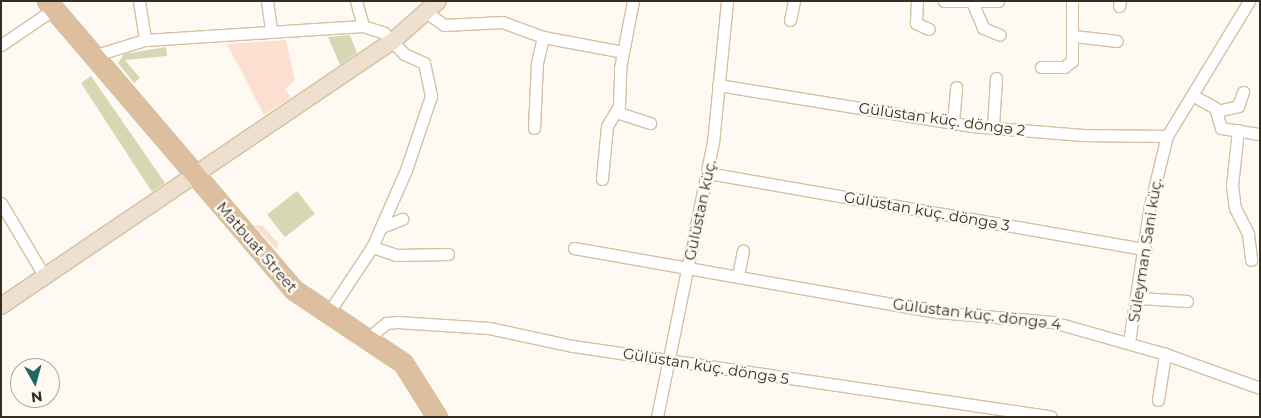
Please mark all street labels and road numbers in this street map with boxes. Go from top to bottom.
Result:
street label: Gülüstan küç. döngə 2 [858,98,1026,140]
street label: Gülüstan küç. [681,158,719,262]
street label: Süleyman Sani küç. [1125,176,1165,324]
street label: Gülüstan küç. döngə 3 [843,188,1011,234]
street label: Matbuat Street [213,198,301,296]
street label: Gülüstan küç. döngə 4 [892,295,1062,333]
street label: Gülüstan küç. döngə 5 [622,344,790,388]

